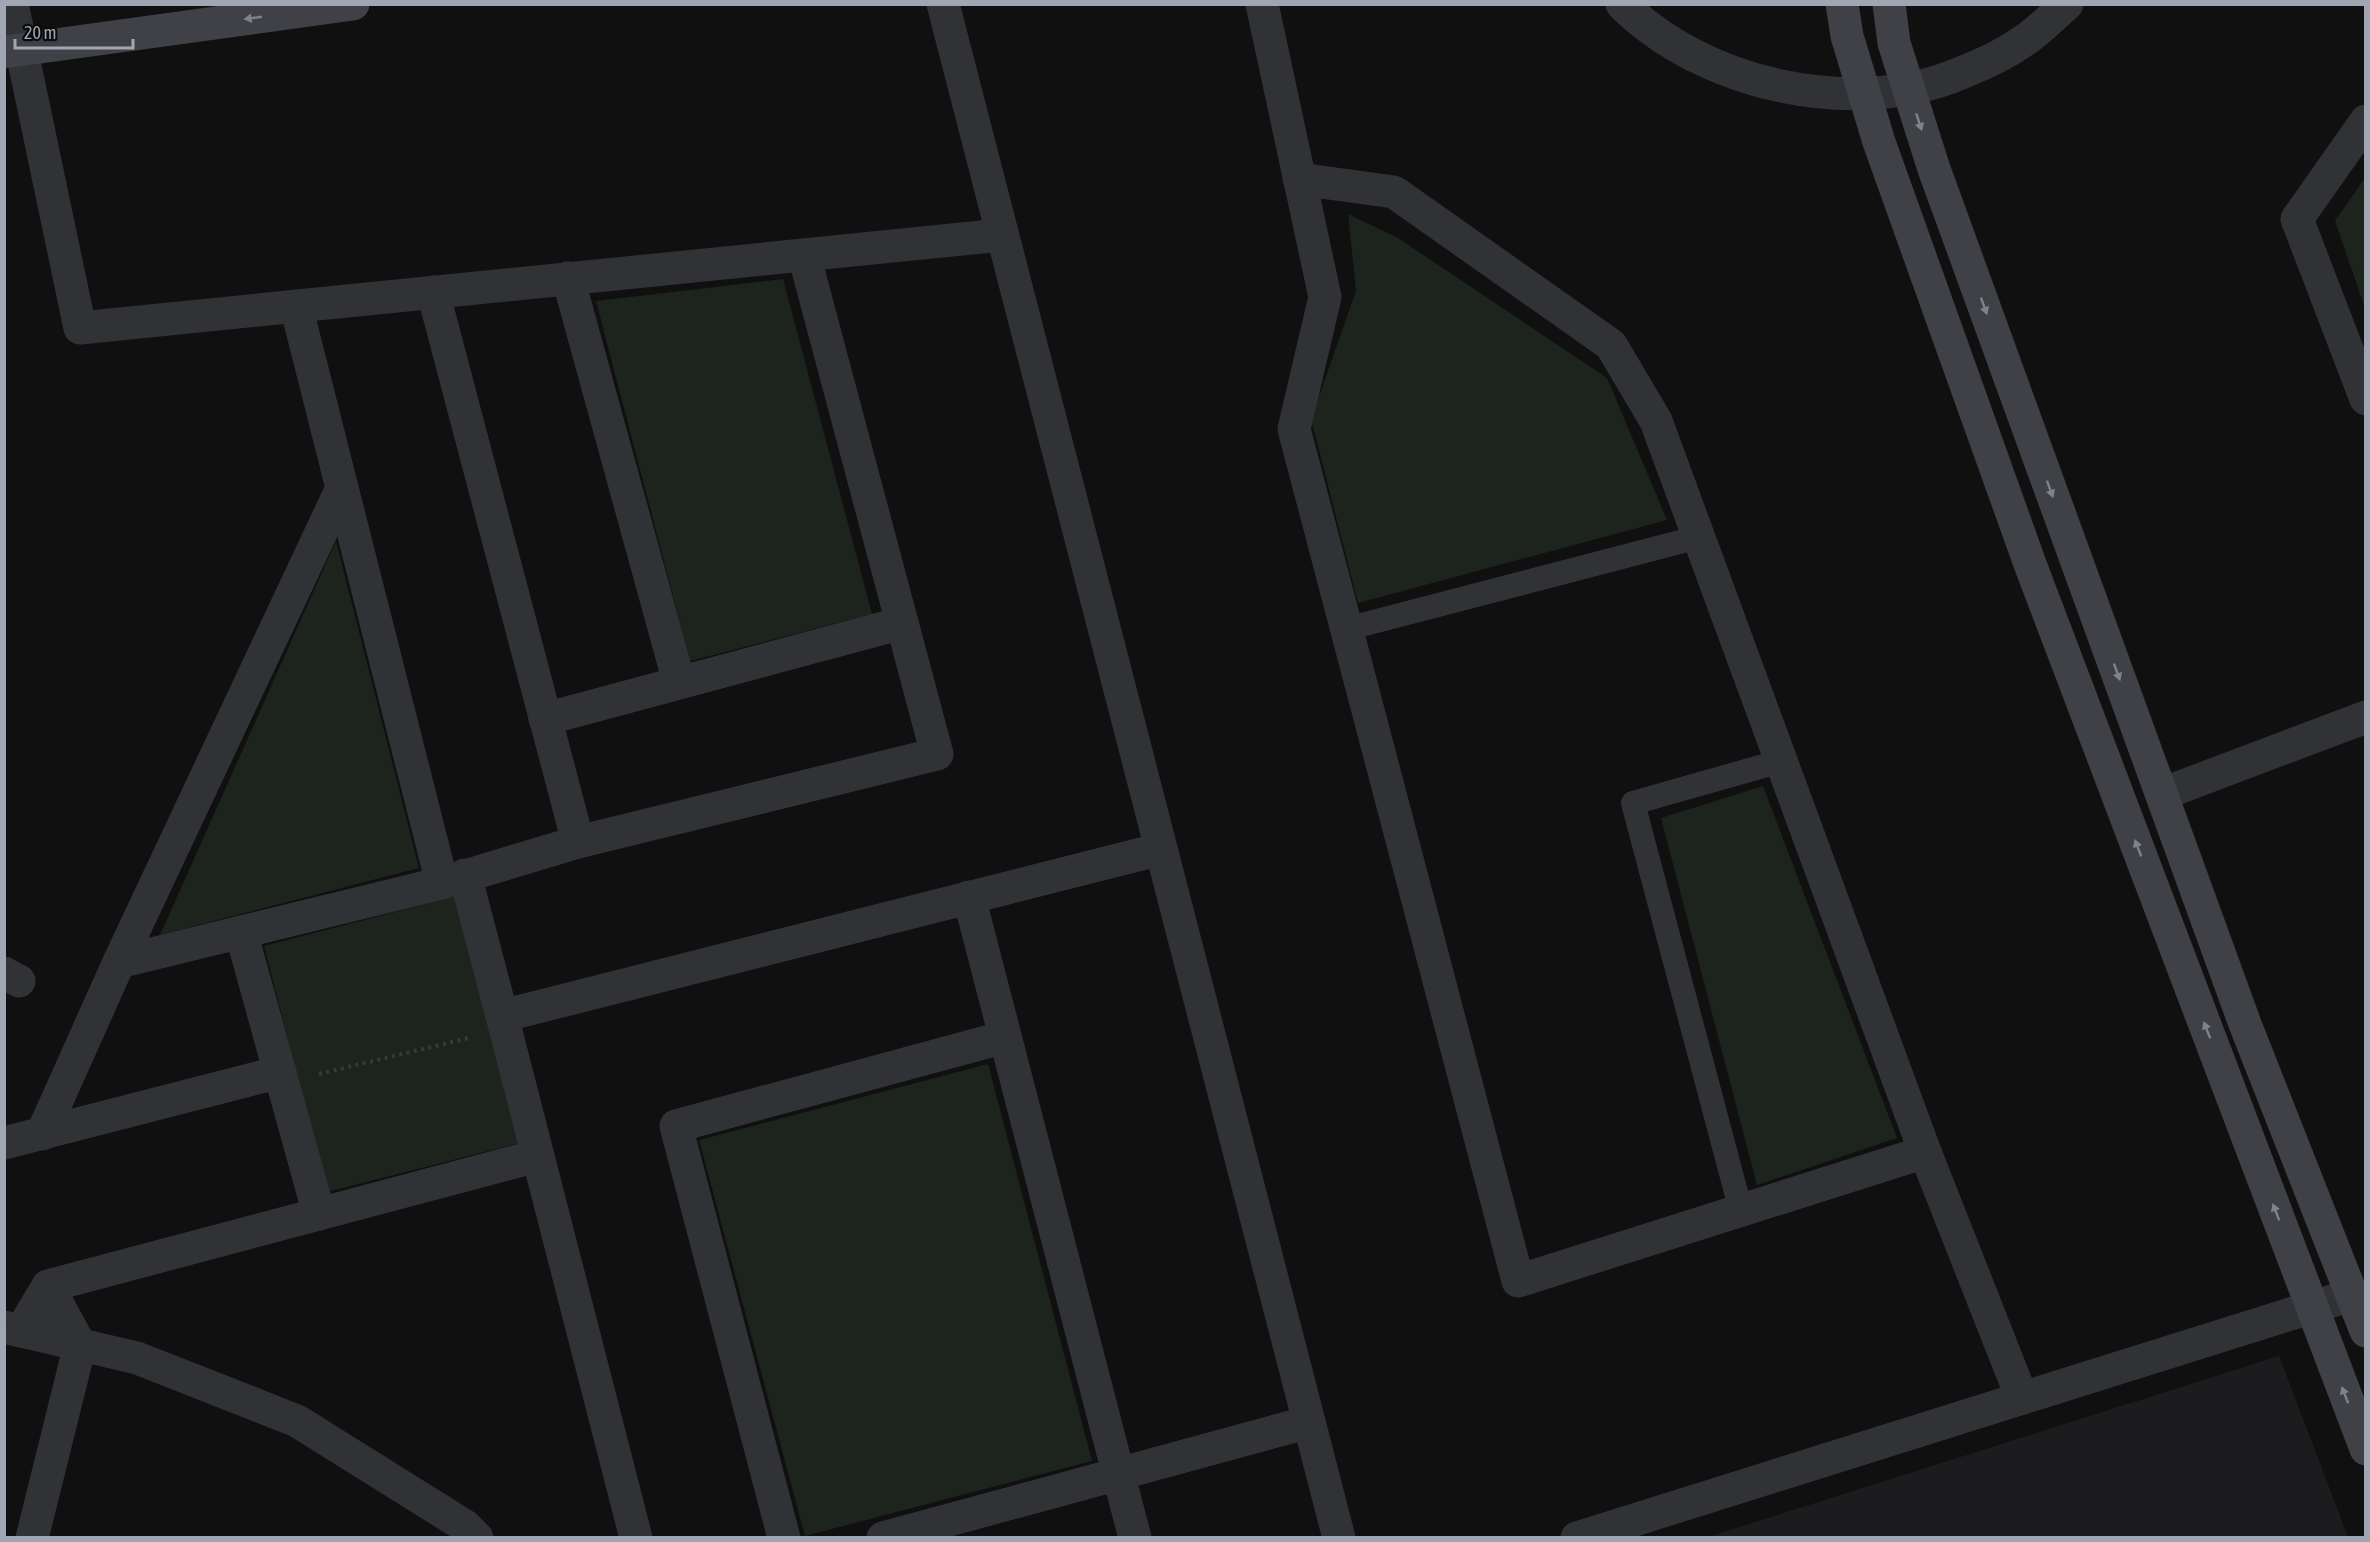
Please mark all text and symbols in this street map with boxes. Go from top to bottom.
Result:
scale bar [15,12,134,50]
one-way arrow [243,14,262,23]
text: 20 m [24,22,56,43]
one-way arrow [1915,113,1924,131]
one-way arrow [1979,297,1989,315]
one-way arrow [2046,480,2056,498]
one-way arrow [2113,663,2123,681]
one-way arrow [2132,838,2142,856]
one-way arrow [2201,1021,2211,1039]
one-way arrow [2270,1203,2280,1221]
one-way arrow [2339,1386,2349,1404]

